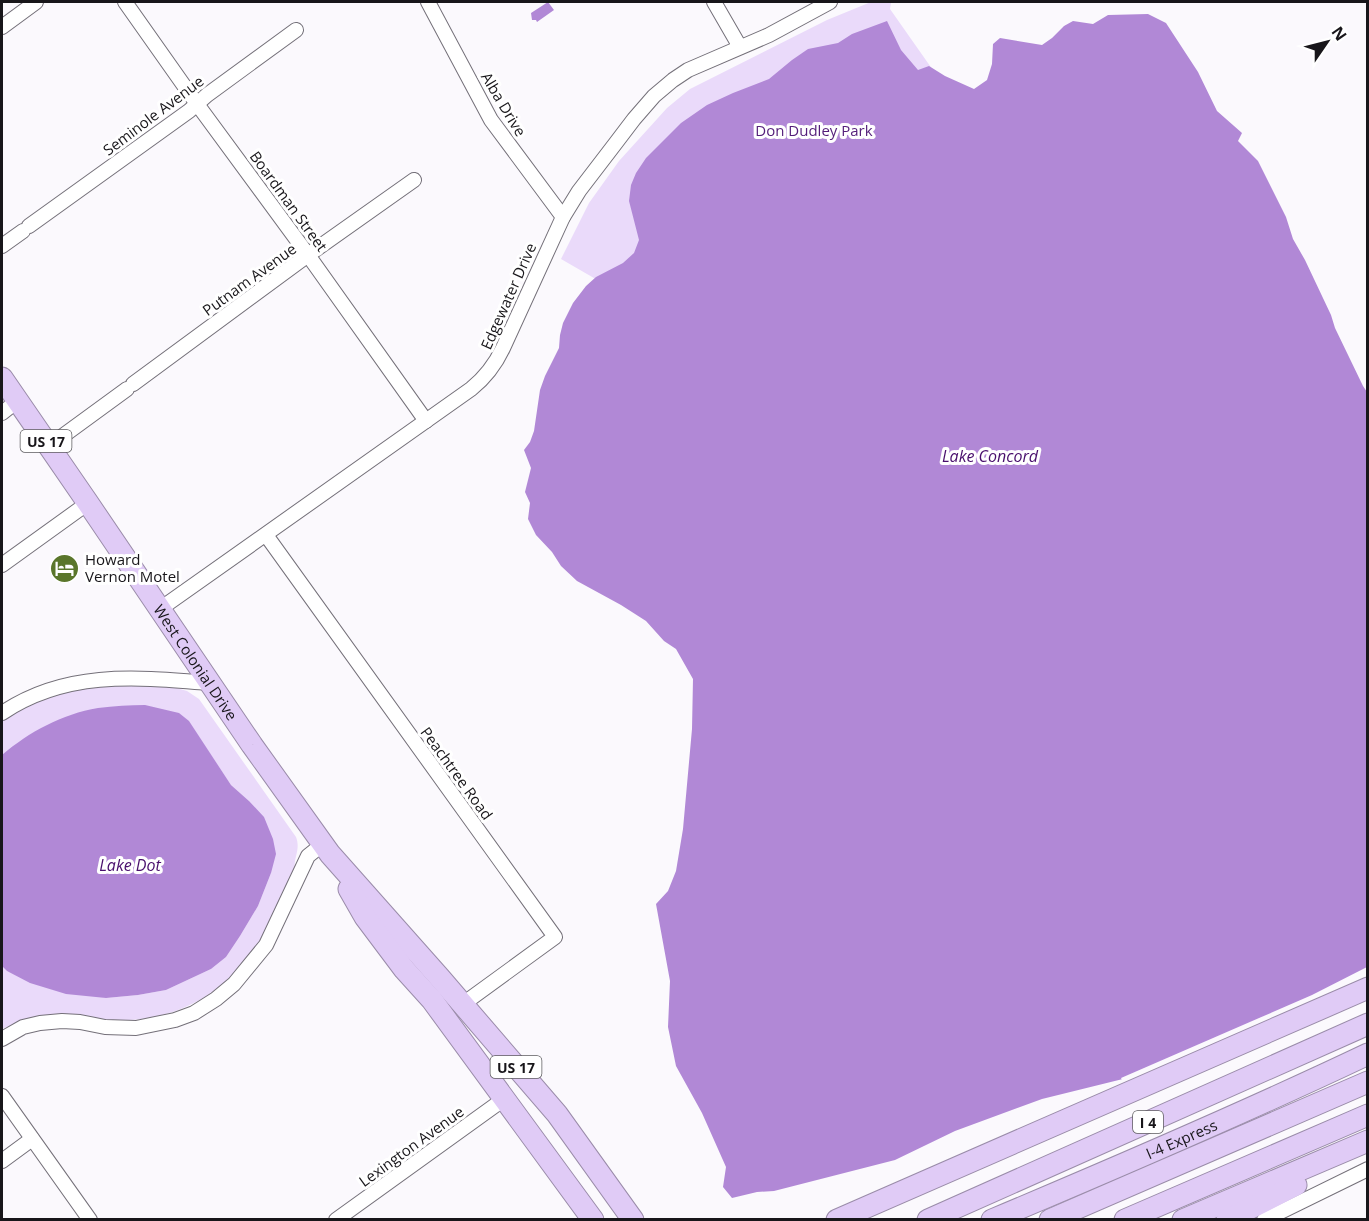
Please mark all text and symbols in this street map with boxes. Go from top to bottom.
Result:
north arrow [1297,12,1357,72]
text: N [1327,22,1352,45]
street label: Alba Drive [477,68,531,140]
street label: Seminole Avenue [99,71,207,159]
park label: Don Dudley Park [755,120,873,140]
street label: Boardman Street [246,147,332,255]
street label: Putnam Avenue [198,238,300,320]
street label: Edgewater Drive [476,240,540,352]
road number: US 17 [20,430,72,452]
water label: Lake Concord [942,445,1039,467]
place label: Howard Vernon Motel [85,549,180,586]
hotel icon: Howard Vernon Motel [48,552,80,584]
street label: West Colonial Drive [149,600,242,724]
street label: Peachtree Road [417,723,497,823]
water label: Lake Dot [99,854,162,876]
road number: US 17 [490,1056,542,1078]
street label: Lexington Avenue [355,1101,467,1191]
road number: I 4 [1133,1111,1163,1133]
street label: I-4 Express [1143,1115,1220,1163]

